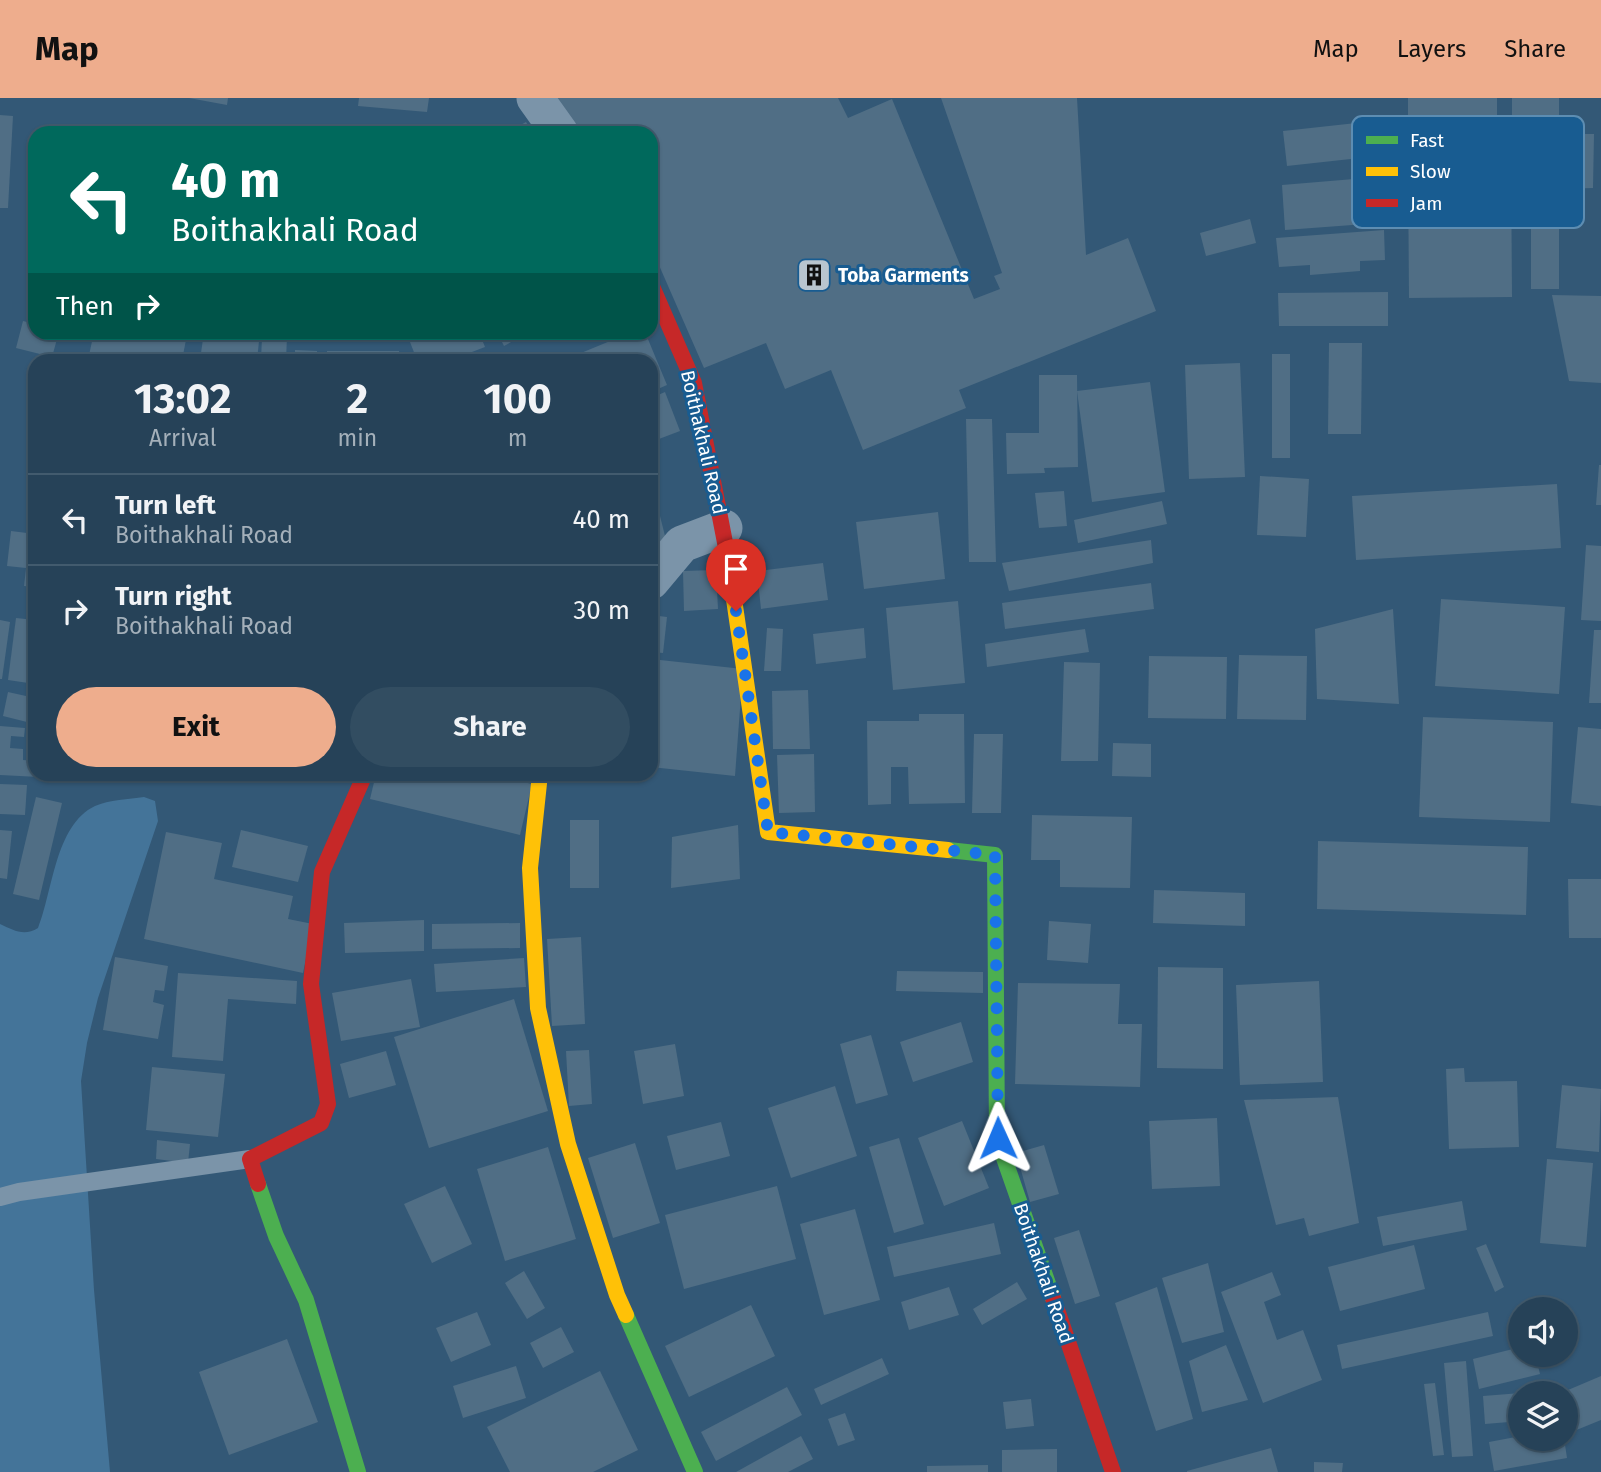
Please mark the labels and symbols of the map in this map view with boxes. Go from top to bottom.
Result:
legend [1352,116,1584,228]
text: Fast [1410,129,1444,152]
text: Slow [1410,160,1451,183]
text: Jam [1410,192,1442,215]
building icon: Toba Garments [795,256,833,294]
place label: Toba Garments [838,264,969,287]
street label: Boithakhali Road [676,368,731,516]
pin [706,539,766,611]
position arrow [961,1101,1035,1175]
street label: Boithakhali Road [1009,1200,1078,1346]

